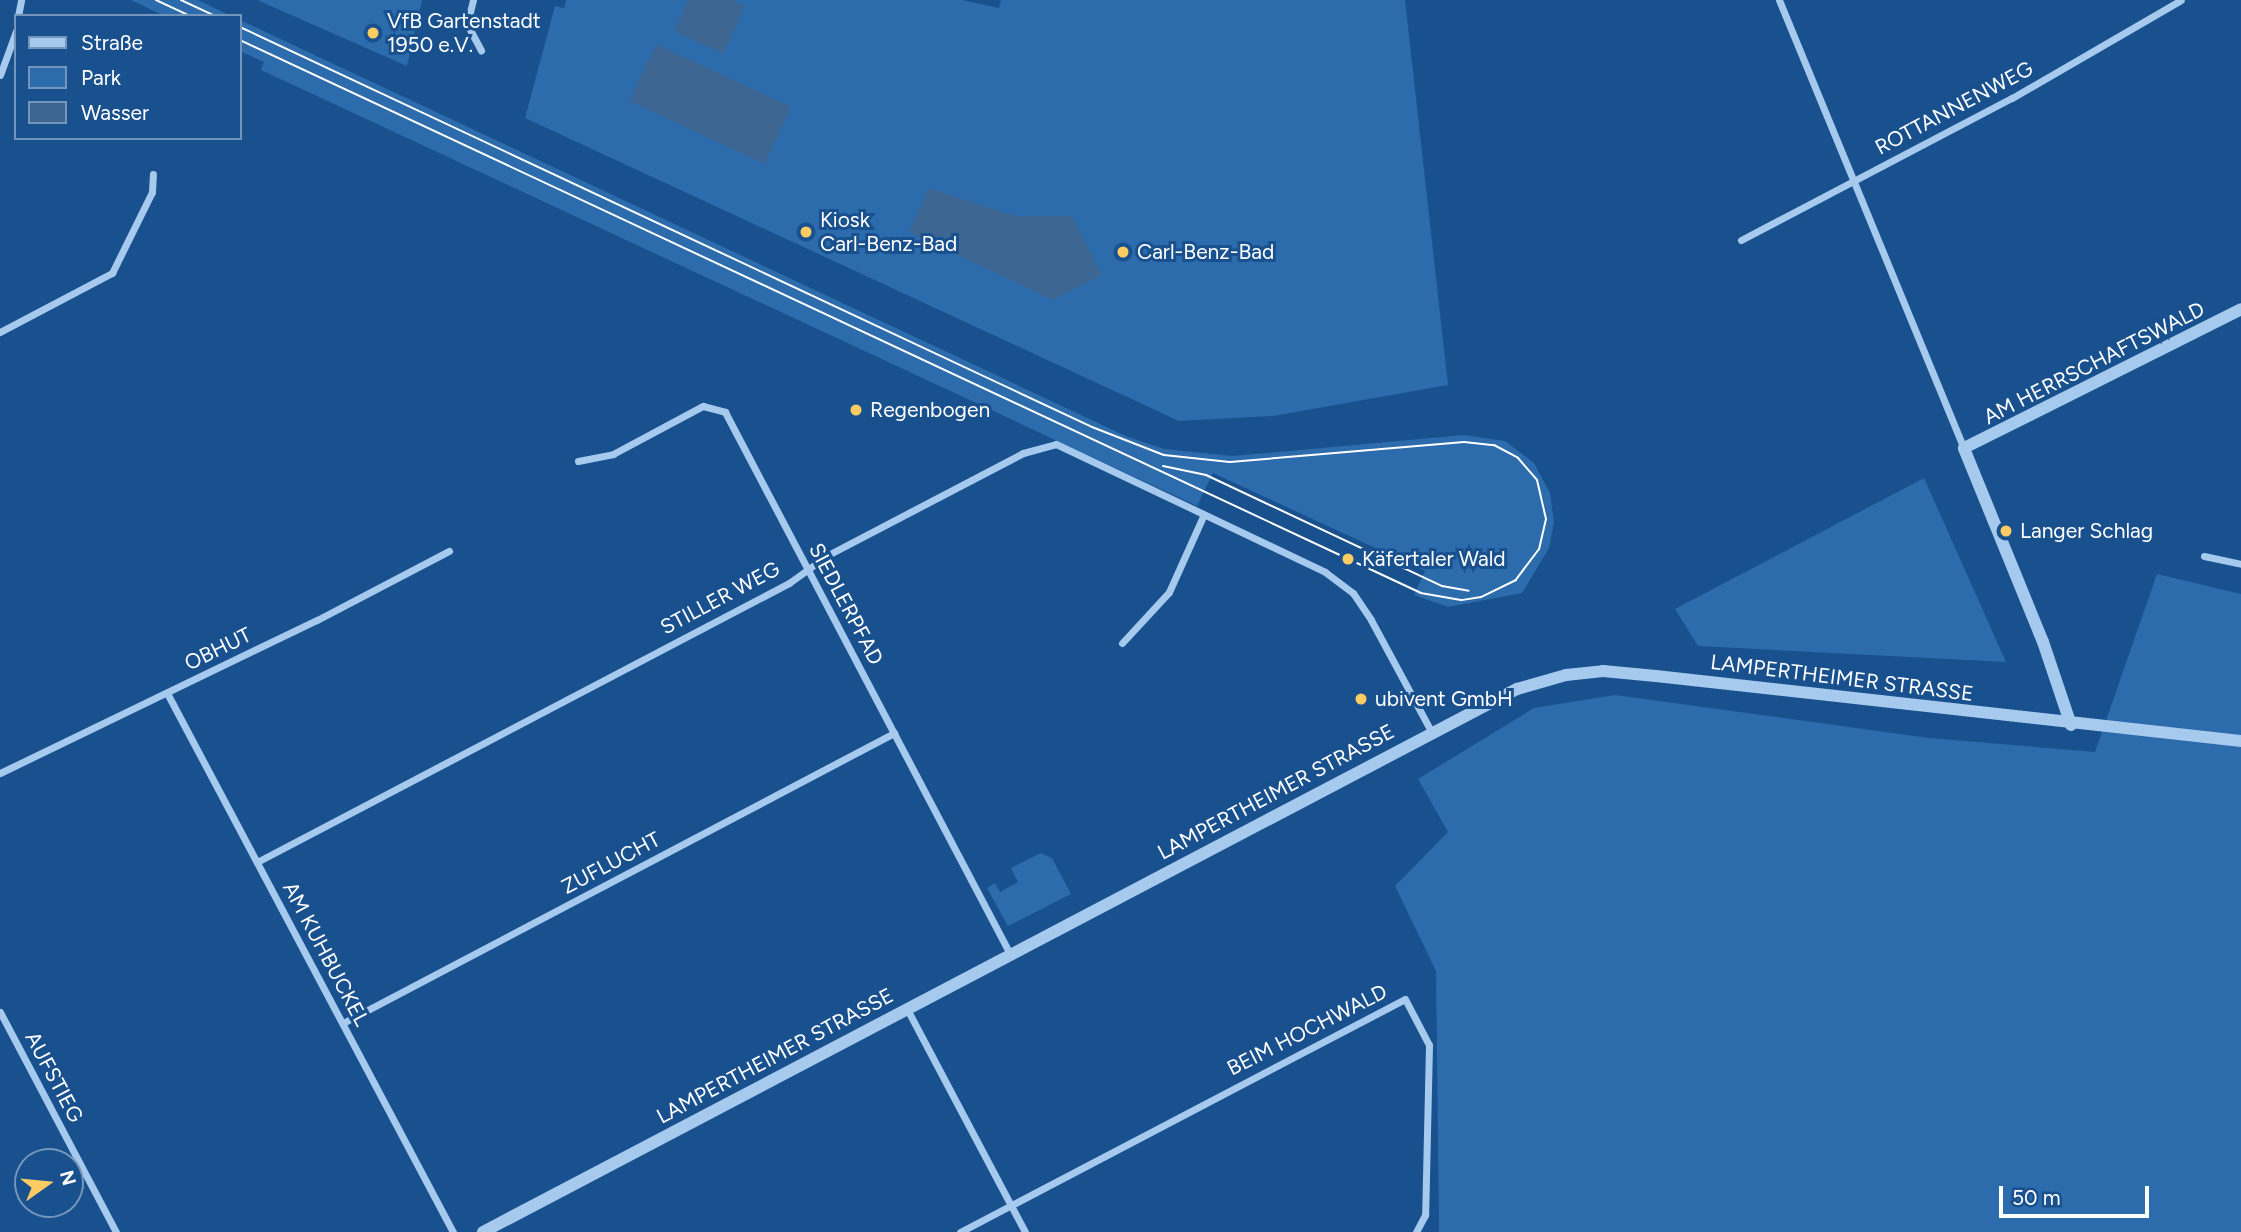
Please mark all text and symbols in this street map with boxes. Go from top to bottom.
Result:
place label: VfB Gartenstadt 1950 e.V. [387,8,541,58]
legend [14,14,242,140]
marker: VfB Gartenstadt 1950 e.V. [365,25,381,41]
text: Straße [81,30,143,55]
street label: ROTTANNENWEG [1871,56,2037,160]
text: Park [81,65,121,90]
text: Wasser [81,100,149,125]
place label: Kiosk Carl-Benz-Bad [820,207,957,257]
marker: Kiosk Carl-Benz-Bad [798,224,814,240]
place label: Carl-Benz-Bad [1137,239,1274,265]
marker: Carl-Benz-Bad [1115,244,1131,260]
street label: AM HERRSCHAFTSWALD [1979,296,2209,430]
place label: Regenbogen [870,397,990,423]
marker: Regenbogen [848,402,864,418]
place label: Langer Schlag [2020,518,2153,544]
marker: Langer Schlag [1998,523,2014,539]
street label: SIEDLERPFAD [803,539,889,669]
place label: Käfertaler Wald [1362,546,1506,572]
marker: Käfertaler Wald [1340,551,1356,567]
street label: STILLER WEG [656,556,784,640]
street label: OBHUT [181,622,255,676]
street label: LAMPERTHEIMER STRASSE [1709,649,1975,707]
place label: ubivent GmbH [1375,686,1513,712]
marker: ubivent GmbH [1353,691,1369,707]
street label: LAMPERTHEIMER STRASSE [1153,719,1399,865]
street label: ZUFLUCHT [557,827,665,899]
street label: AM KUHBUCKEL [277,878,375,1030]
street label: BEIM HOCHWALD [1223,979,1391,1081]
street label: LAMPERTHEIMER STRASSE [652,983,898,1129]
street label: AUFSTIEG [20,1027,88,1127]
north arrow [14,1148,84,1218]
text: N [55,1168,81,1188]
scale bar [2003,1172,2154,1216]
text: 50 m [2012,1185,2061,1210]

